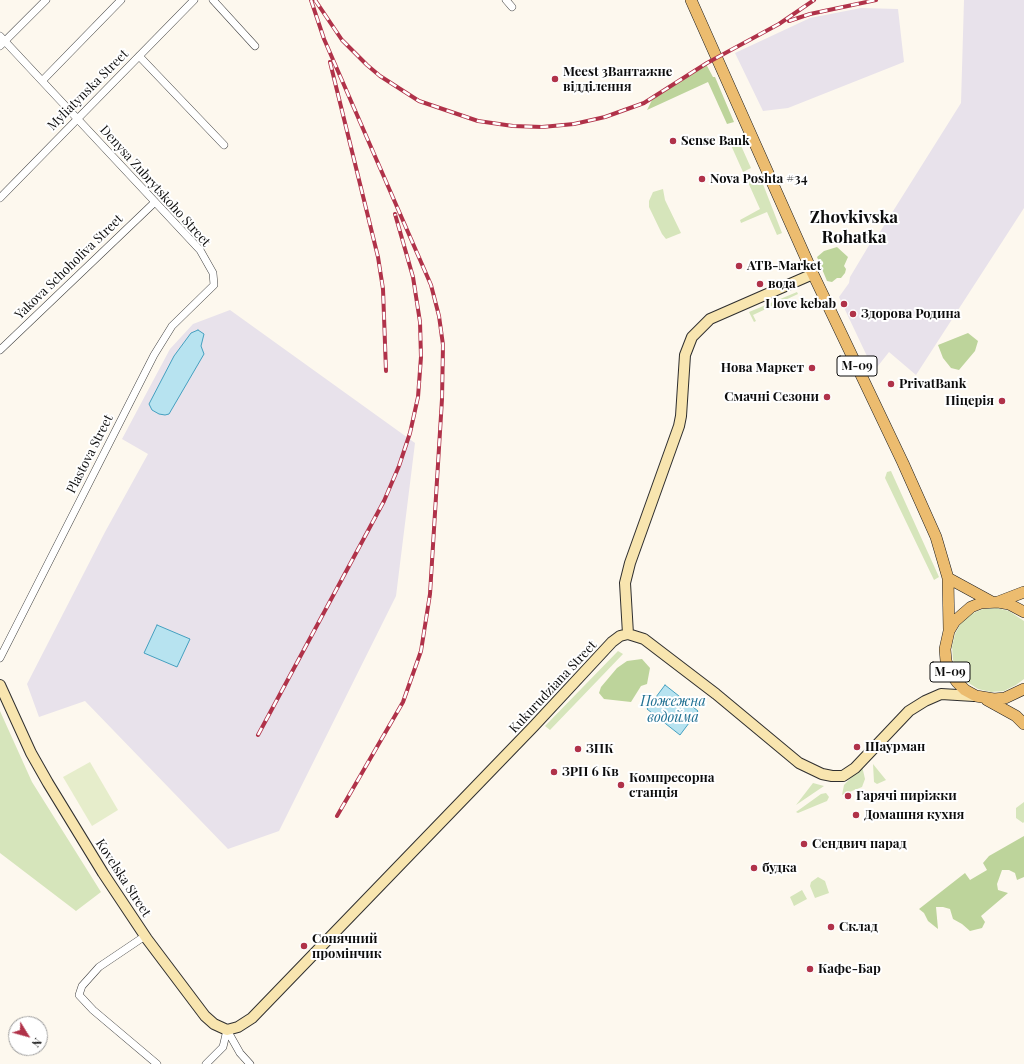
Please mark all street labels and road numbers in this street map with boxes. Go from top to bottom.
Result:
street label: Myliatynska Street [44,46,132,134]
street label: Denysa Zubrytskoho Street [96,122,214,250]
street label: Yakova Schoholiva Street [12,211,126,323]
road number: М-09 [837,356,877,376]
street label: Plastova Street [64,412,116,496]
street label: Kukurudziana Street [506,638,600,736]
road number: М-09 [930,662,970,682]
street label: Kovelska Street [92,836,154,920]

